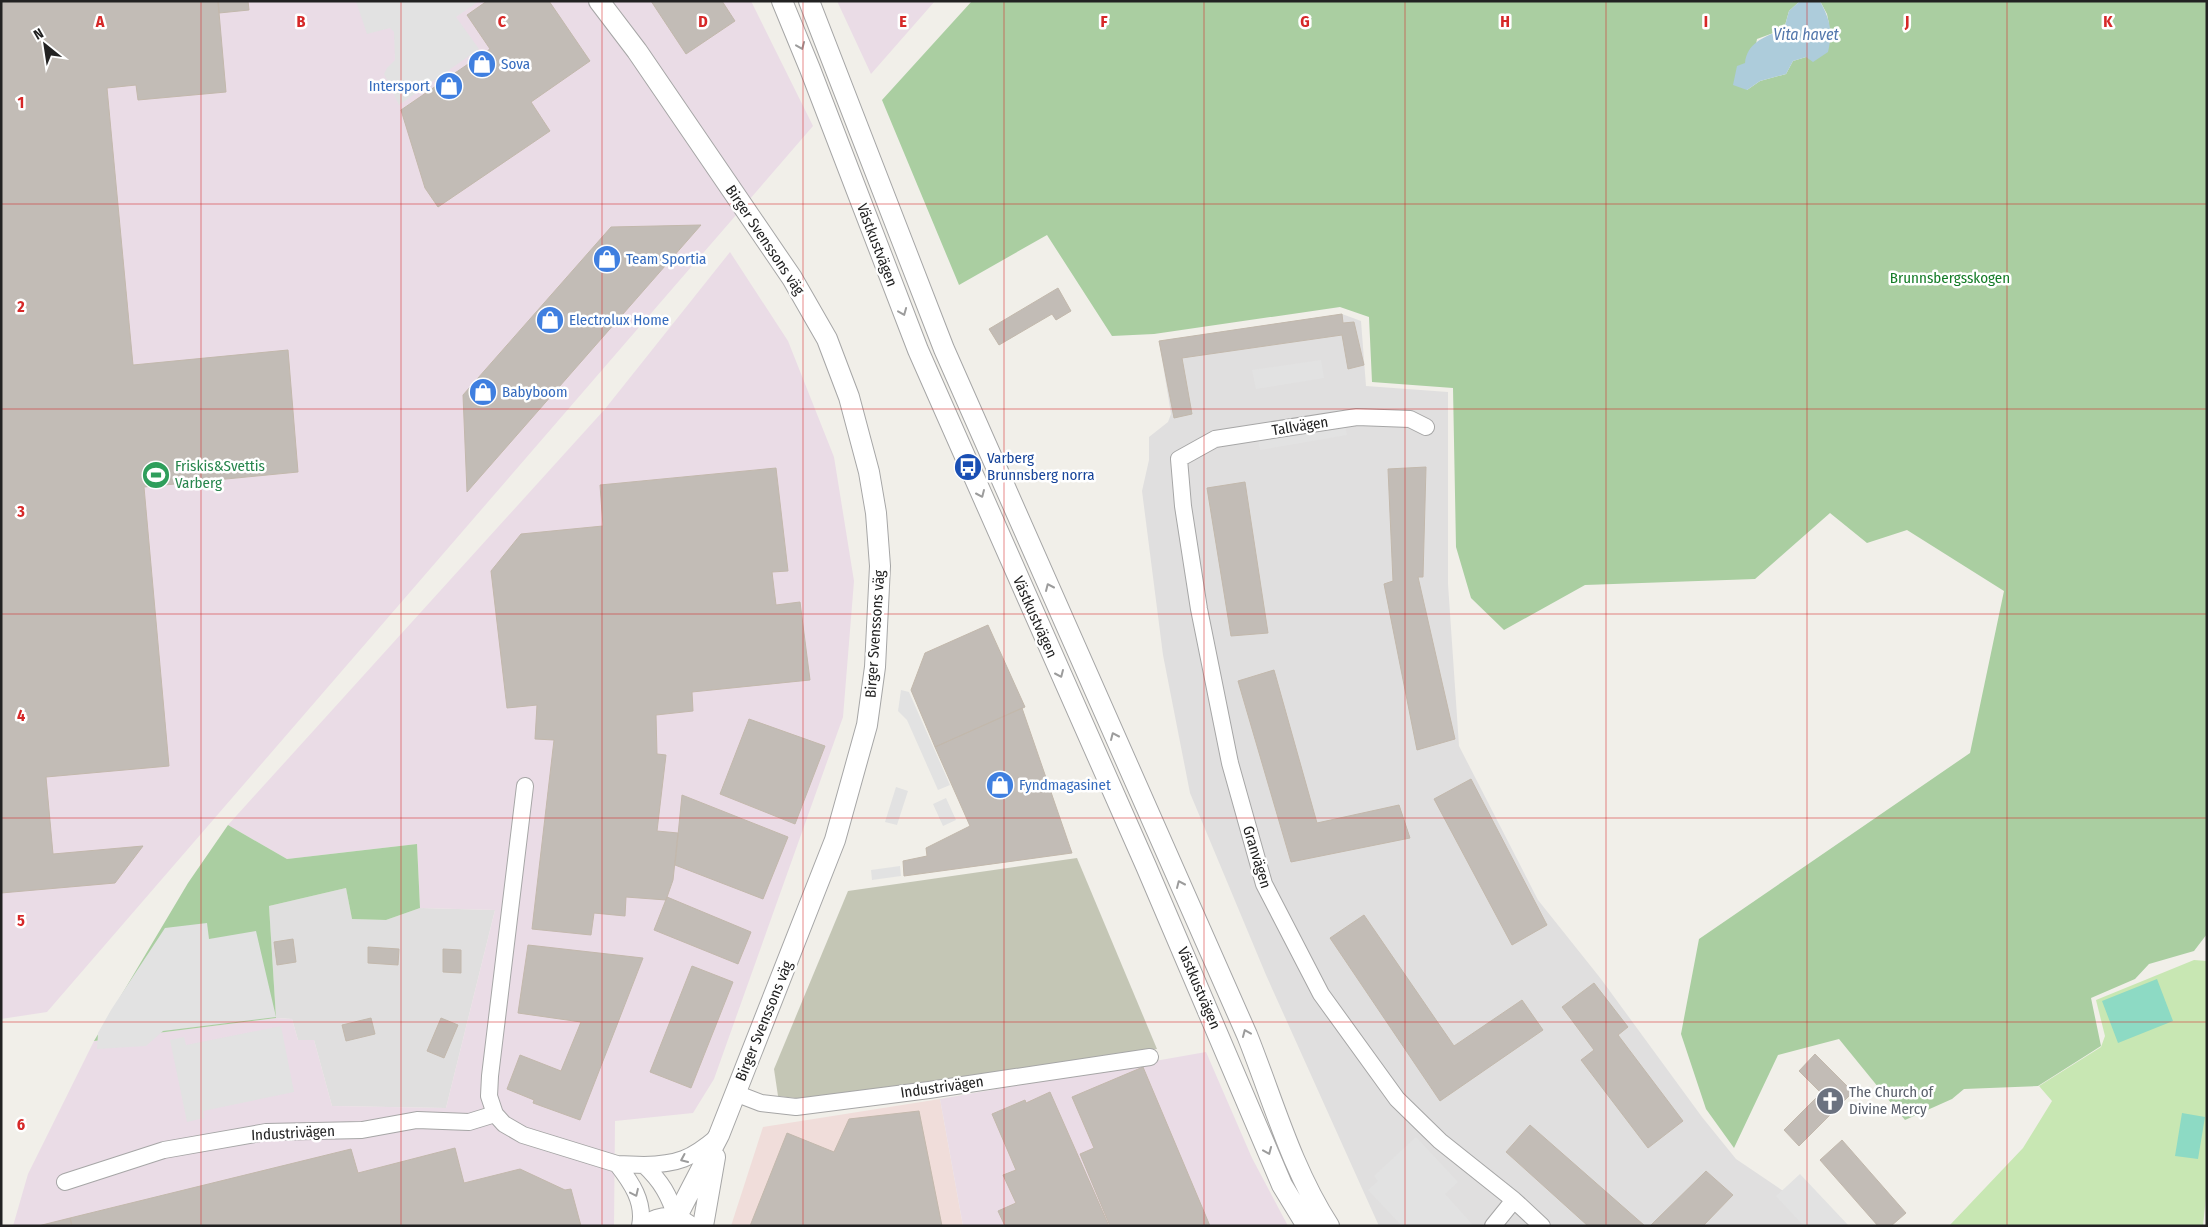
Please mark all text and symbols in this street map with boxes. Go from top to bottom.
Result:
text: A [95,12,105,31]
text: B [297,12,306,31]
text: C [498,12,507,31]
text: D [698,12,708,31]
text: E [899,12,907,31]
text: F [1100,12,1108,31]
text: G [1300,12,1310,31]
text: H [1500,12,1510,31]
text: I [1704,12,1708,31]
text: J [1904,12,1909,31]
text: K [2103,12,2113,31]
north arrow [20,20,70,70]
text: N [31,25,47,44]
water label: Vita havet [1773,25,1839,44]
one-way arrow [795,41,805,50]
shop icon: Sova [467,49,497,79]
place label: Sova [501,55,530,73]
shop icon: Intersport [434,71,464,101]
place label: Intersport [369,77,430,95]
text: 1 [18,93,24,112]
street label: Birger Svenssons väg [722,182,808,298]
street label: Västkustvägen [853,201,901,289]
shop icon: Team Sportia [592,244,622,274]
place label: Team Sportia [626,250,706,268]
park label: Brunnsbergsskogen [1890,269,2010,287]
text: 2 [16,297,25,316]
shop icon: Electrolux Home [535,305,565,335]
one-way arrow [897,307,907,316]
place label: Electrolux Home [569,311,669,329]
shop icon: Babyboom [468,377,498,407]
place label: Babyboom [502,383,567,401]
street label: Tallvägen [1270,413,1330,439]
place label: Varberg Brunnsberg norra [987,449,1095,484]
bus stop icon: Varberg Brunnsberg norra [953,452,983,482]
place label: Friskis&Svettis Varberg [175,457,265,492]
sports icon: Friskis&Svettis Varberg [141,460,171,490]
one-way arrow [974,489,985,498]
text: 3 [16,502,25,521]
street label: Birger Svenssons väg [862,569,888,699]
street label: Västkustvägen [1009,573,1061,661]
one-way arrow [1044,583,1055,592]
one-way arrow [1054,669,1065,678]
text: 4 [17,706,25,725]
one-way arrow [1110,732,1121,741]
shop icon: Fyndmagasinet [985,770,1015,800]
place label: Fyndmagasinet [1019,776,1111,794]
street label: Granvägen [1239,824,1275,890]
one-way arrow [1176,880,1187,889]
text: 5 [17,911,25,930]
street label: Västkustvägen [1174,944,1224,1032]
street label: Birger Svenssons väg [732,958,796,1084]
one-way arrow [1242,1029,1252,1038]
street label: Industrivägen [899,1072,985,1102]
place label: The Church of Divine Mercy [1849,1083,1935,1118]
church icon: The Church of Divine Mercy [1815,1086,1845,1116]
text: 6 [17,1115,25,1134]
street label: Industrivägen [251,1122,335,1144]
one-way arrow [1261,1146,1272,1155]
one-way arrow [681,1152,690,1162]
one-way arrow [629,1188,640,1197]

